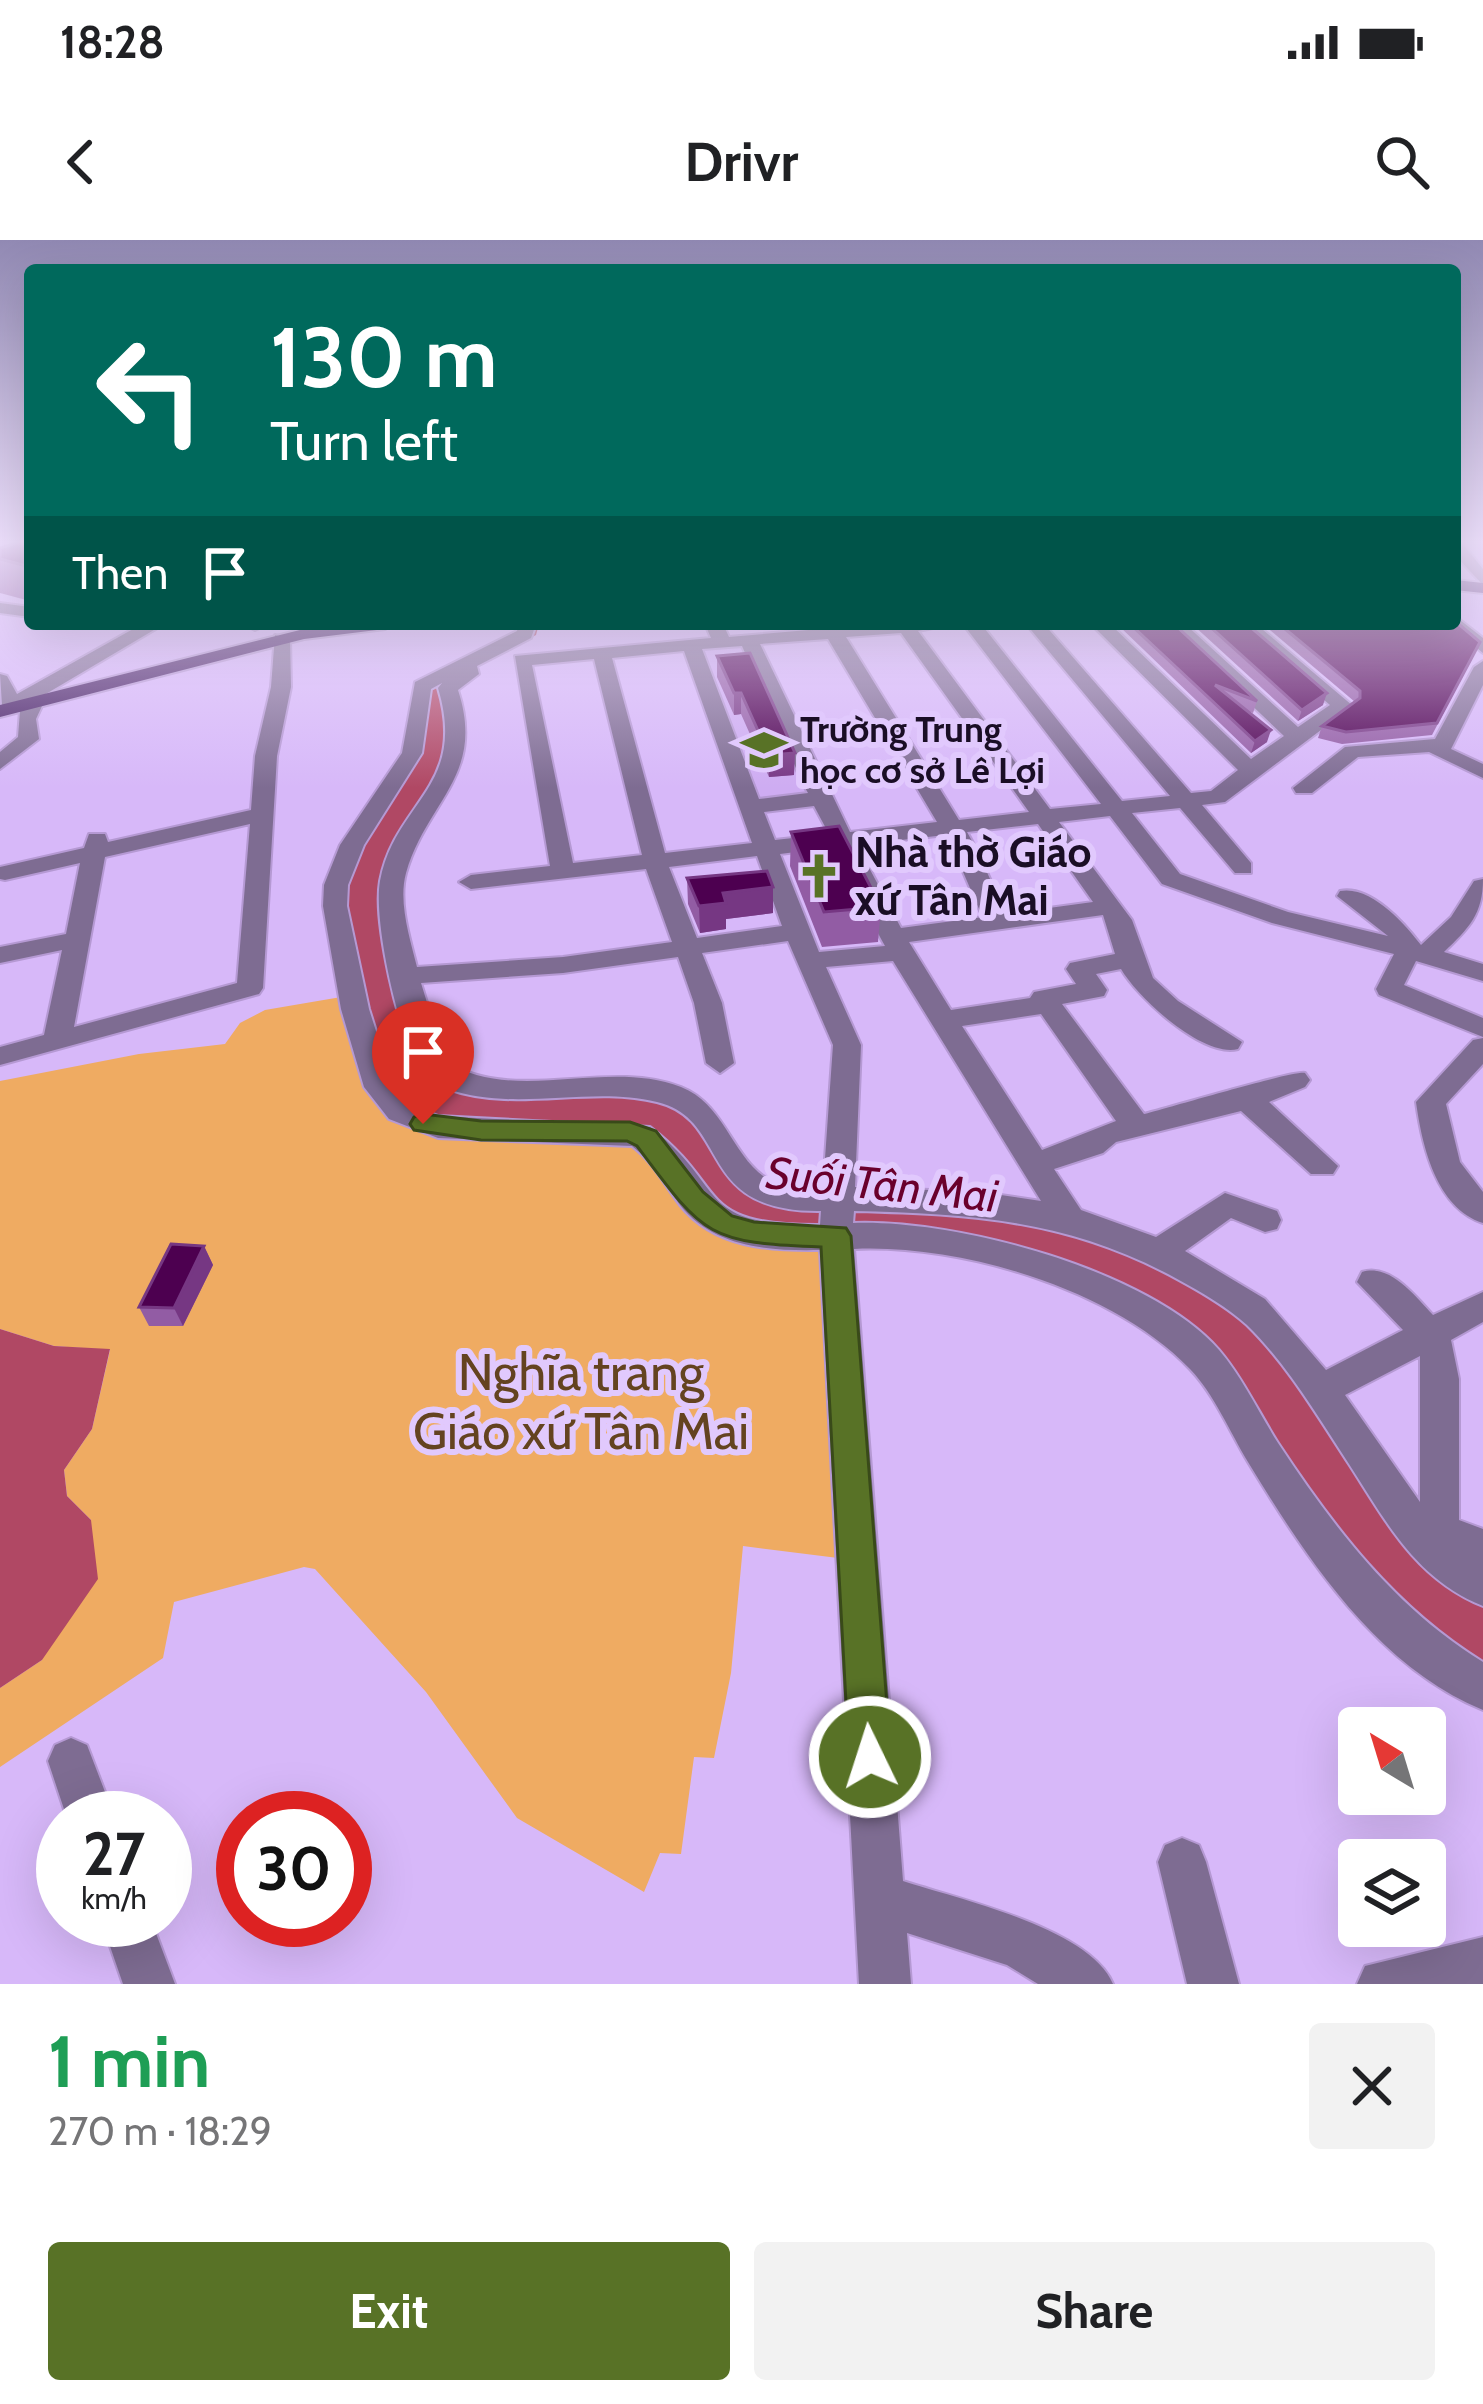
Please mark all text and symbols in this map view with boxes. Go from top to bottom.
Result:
text: 18:28 [60,15,165,69]
icon: back [48,129,114,195]
text: Drivr [685,129,798,195]
icon: search [1369,129,1435,195]
text: 130 m [270,306,497,408]
icon: left [72,312,228,468]
text: Turn left [270,408,458,474]
icon: arrive [192,540,258,606]
text: Then [72,546,168,600]
place label: Trường Trung học cơ sở Lê Lợi [800,707,1045,792]
school or university icon: Trường Trung học cơ sở Lê Lợi [739,725,789,775]
place label: Nhà thờ Giáo xứ Tân Mai [855,826,1091,926]
church icon: Nhà thờ Giáo xứ Tân Mai [794,851,844,901]
pin [372,1001,474,1124]
icon: arrive [390,1019,456,1085]
water label: Suối Tân Mai [764,1145,1002,1223]
park label: Nghĩa trang Giáo xứ Tân Mai [413,1341,749,1462]
position arrow [807,1694,933,1820]
north arrow [1338,1707,1446,1815]
map controls [1338,1707,1446,1947]
speed limit sign: 30 [216,1791,372,1947]
text: 27 [83,1817,145,1890]
button: layers [1338,1839,1446,1947]
text: km/h [81,1880,147,1917]
text: 1 min [48,2018,210,2105]
button: close [1309,2023,1435,2149]
text: 270 m · 18:29 [48,2107,272,2155]
button: Exit [48,2242,730,2380]
button: Share [754,2242,1435,2380]

